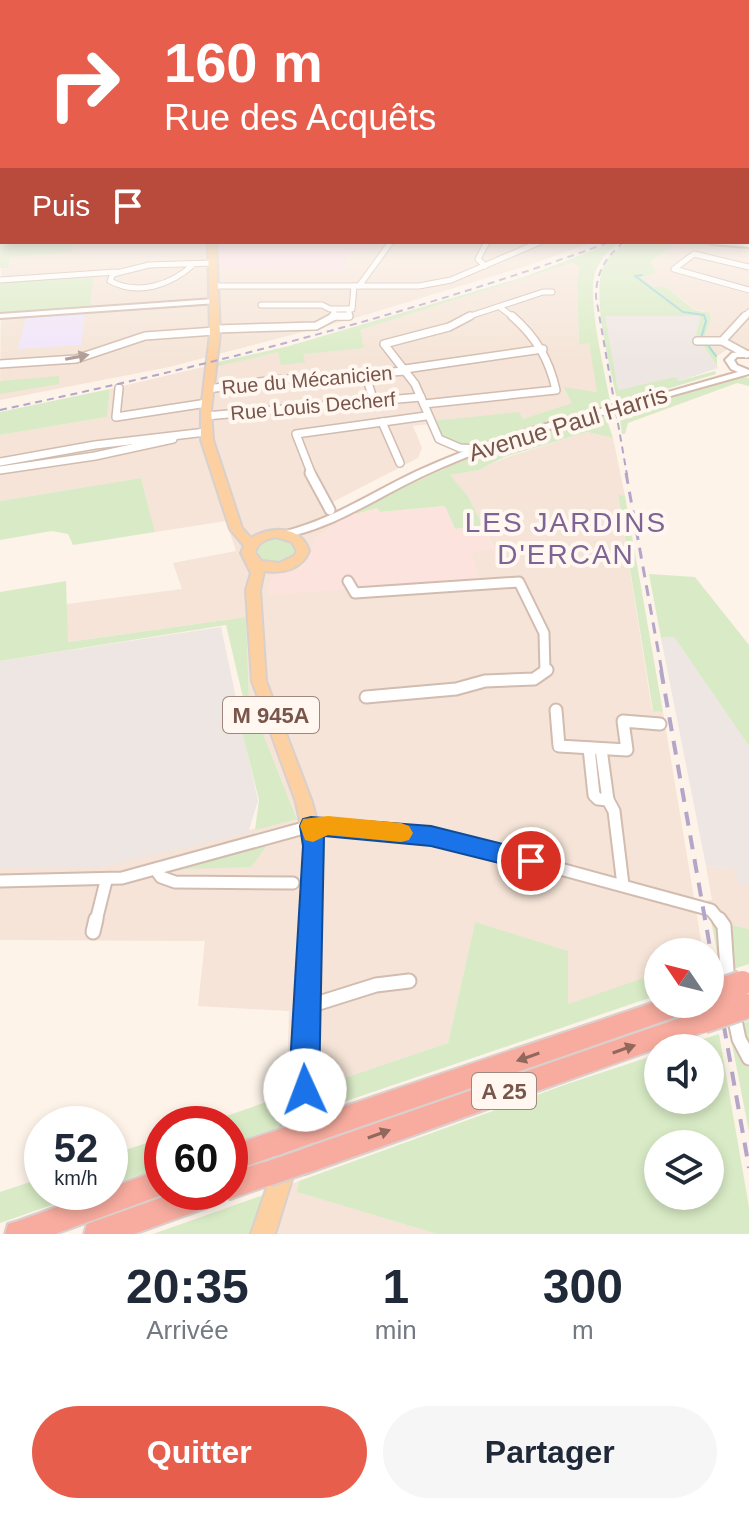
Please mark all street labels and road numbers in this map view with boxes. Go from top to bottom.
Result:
street label: Rue du Mécanicien [221,362,393,398]
street label: Avenue Paul Harris [465,380,670,467]
street label: Rue Louis Decherf [230,388,397,424]
road number: M 945A [223,697,319,733]
road number: A 25 [472,1073,536,1109]

